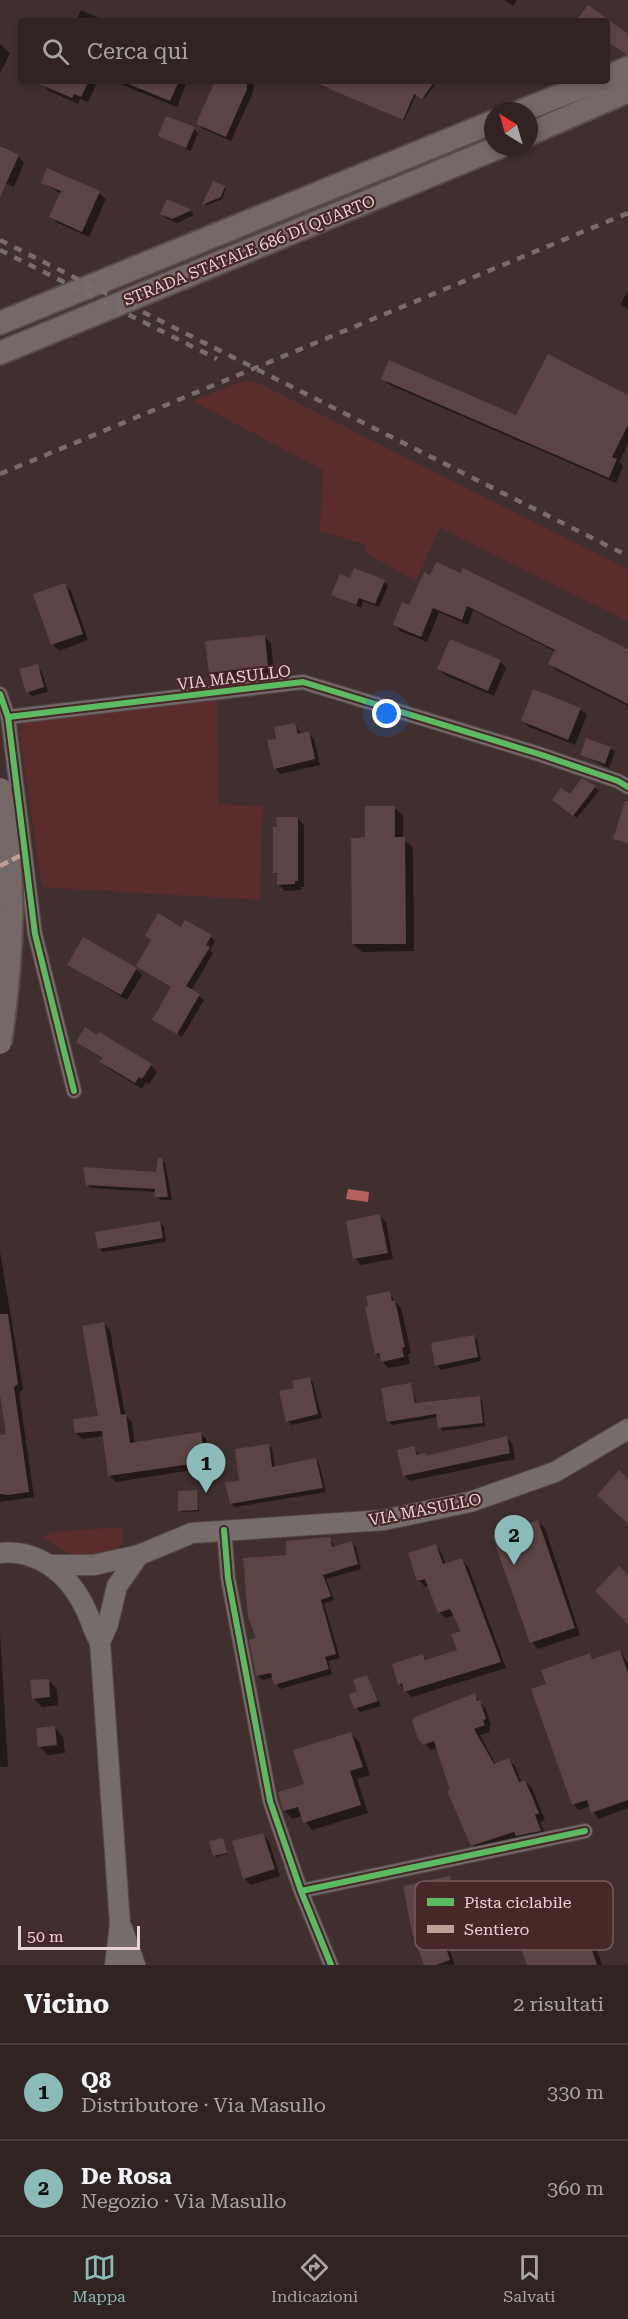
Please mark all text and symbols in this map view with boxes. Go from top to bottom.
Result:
search box [18,18,610,84]
icon: search [39,35,72,68]
text: Cerca qui [87,39,188,64]
north arrow [484,102,538,156]
street label: STRADA STATALE 686 DI QUARTO [121,191,378,310]
street label: VIA MASULLO [176,661,292,694]
your location [372,699,401,728]
pin: 1 [186,1444,226,1493]
street label: VIA MASULLO [367,1489,483,1530]
pin: 2 [494,1516,534,1565]
legend [415,1881,613,1950]
text: Pista ciclabile [464,1893,572,1912]
text: Sentiero [464,1920,530,1939]
scale bar [18,1923,140,1950]
text: 50 m [27,1927,64,1946]
text: Vicino [24,1989,109,2019]
text: 2 risultati [513,1992,604,2016]
text: Q8 [81,2068,111,2093]
text: 1 [38,2080,49,2104]
text: 330 m [547,2080,604,2104]
text: Distributore · Via Masullo [81,2093,326,2117]
text: De Rosa [81,2164,172,2189]
text: 2 [38,2176,49,2200]
text: 360 m [547,2176,604,2200]
text: Negozio · Via Masullo [81,2189,287,2213]
tab: Mappa [73,2251,126,2306]
tab: Indicazioni [271,2251,358,2306]
tab: Salvati [503,2251,555,2306]

